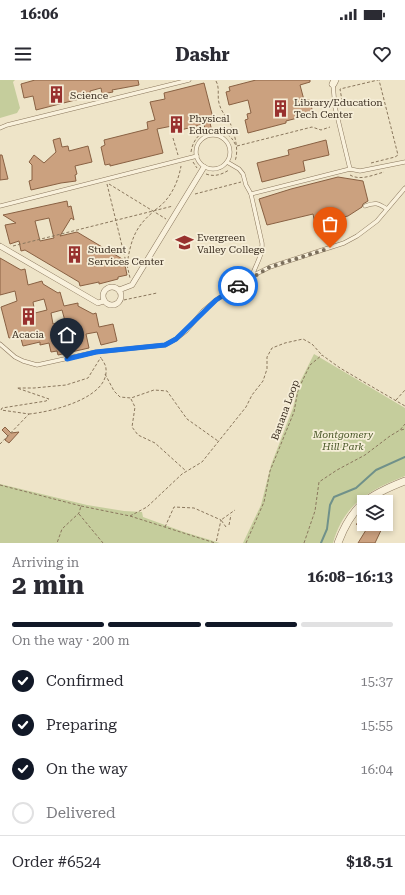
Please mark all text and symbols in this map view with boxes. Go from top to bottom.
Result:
text: 16:06 [20,5,58,23]
icon: menu [12,43,34,65]
icon: heart [371,43,393,65]
text: Dashr [175,44,230,65]
building icon: Science [47,85,67,105]
place label: Science [70,90,109,101]
place label: Library/Education Tech Center [294,97,383,120]
building icon: Library/Education Tech Center [271,98,291,118]
place label: Physical Education [189,113,239,136]
building icon: Physical Education [166,114,186,134]
pin [313,207,347,248]
icon: bag [319,213,341,235]
place label: Evergreen Valley College [197,232,265,255]
school or university icon: Evergreen Valley College [174,233,194,253]
place label: Student Services Center [88,244,164,267]
building icon: Student Services Center [65,245,85,265]
courier [218,266,258,306]
icon: car [227,275,249,297]
building icon: Acacia [18,307,38,327]
pin [50,318,84,359]
icon: home [56,324,78,346]
place label: Acacia [12,329,45,340]
street label: Banana Loop [269,378,301,442]
park label: Montgomery Hill Park [312,429,374,452]
map controls [357,495,393,531]
button: layers [357,495,393,531]
text: Arriving in [12,555,79,570]
text: 16:08–16:13 [307,568,393,586]
text: 2 min [12,570,84,600]
text: On the way · 200 m [12,633,129,648]
icon: check [12,670,34,692]
text: Confirmed [46,672,124,690]
text: 15:37 [361,674,393,689]
icon: check [12,714,34,736]
text: Preparing [46,716,117,734]
text: 15:55 [361,718,393,733]
icon: check [12,758,34,780]
text: On the way [46,760,128,778]
text: 16:04 [361,762,393,777]
text: Delivered [46,804,116,822]
text: Order #6524 [12,853,101,871]
text: $18.51 [346,853,393,871]

